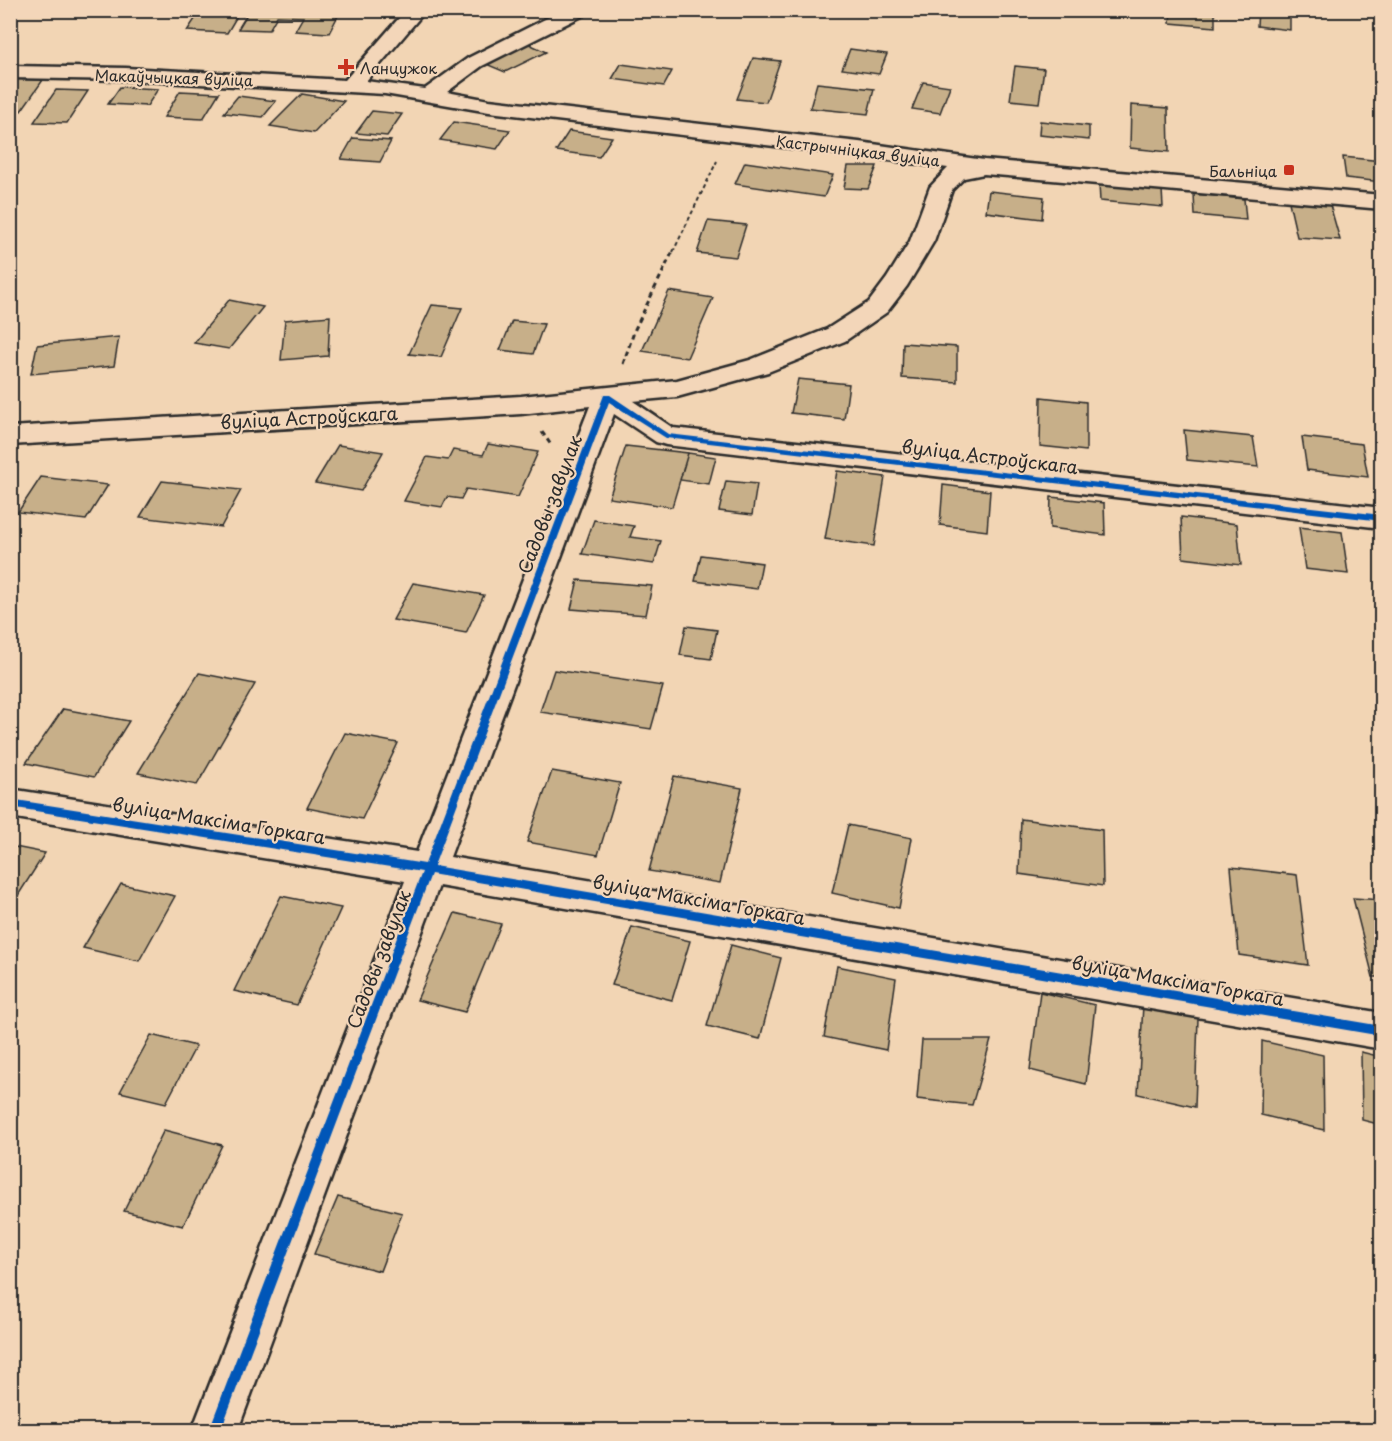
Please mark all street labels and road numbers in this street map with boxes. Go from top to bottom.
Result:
street label: Макаўчыцкая вуліца [94,63,254,91]
street label: Кастрычніцкая вуліца [775,129,942,172]
street label: вуліца Астроўскага [220,399,399,435]
street label: Садовы завулак [510,430,588,577]
street label: вуліца Астроўскага [900,432,1080,480]
street label: вуліца Максіма Горкага [111,790,328,850]
street label: вуліца Максіма Горкага [591,867,808,931]
street label: Садовы завулак [339,885,417,1032]
street label: вуліца Максіма Горкага [1070,948,1287,1012]

